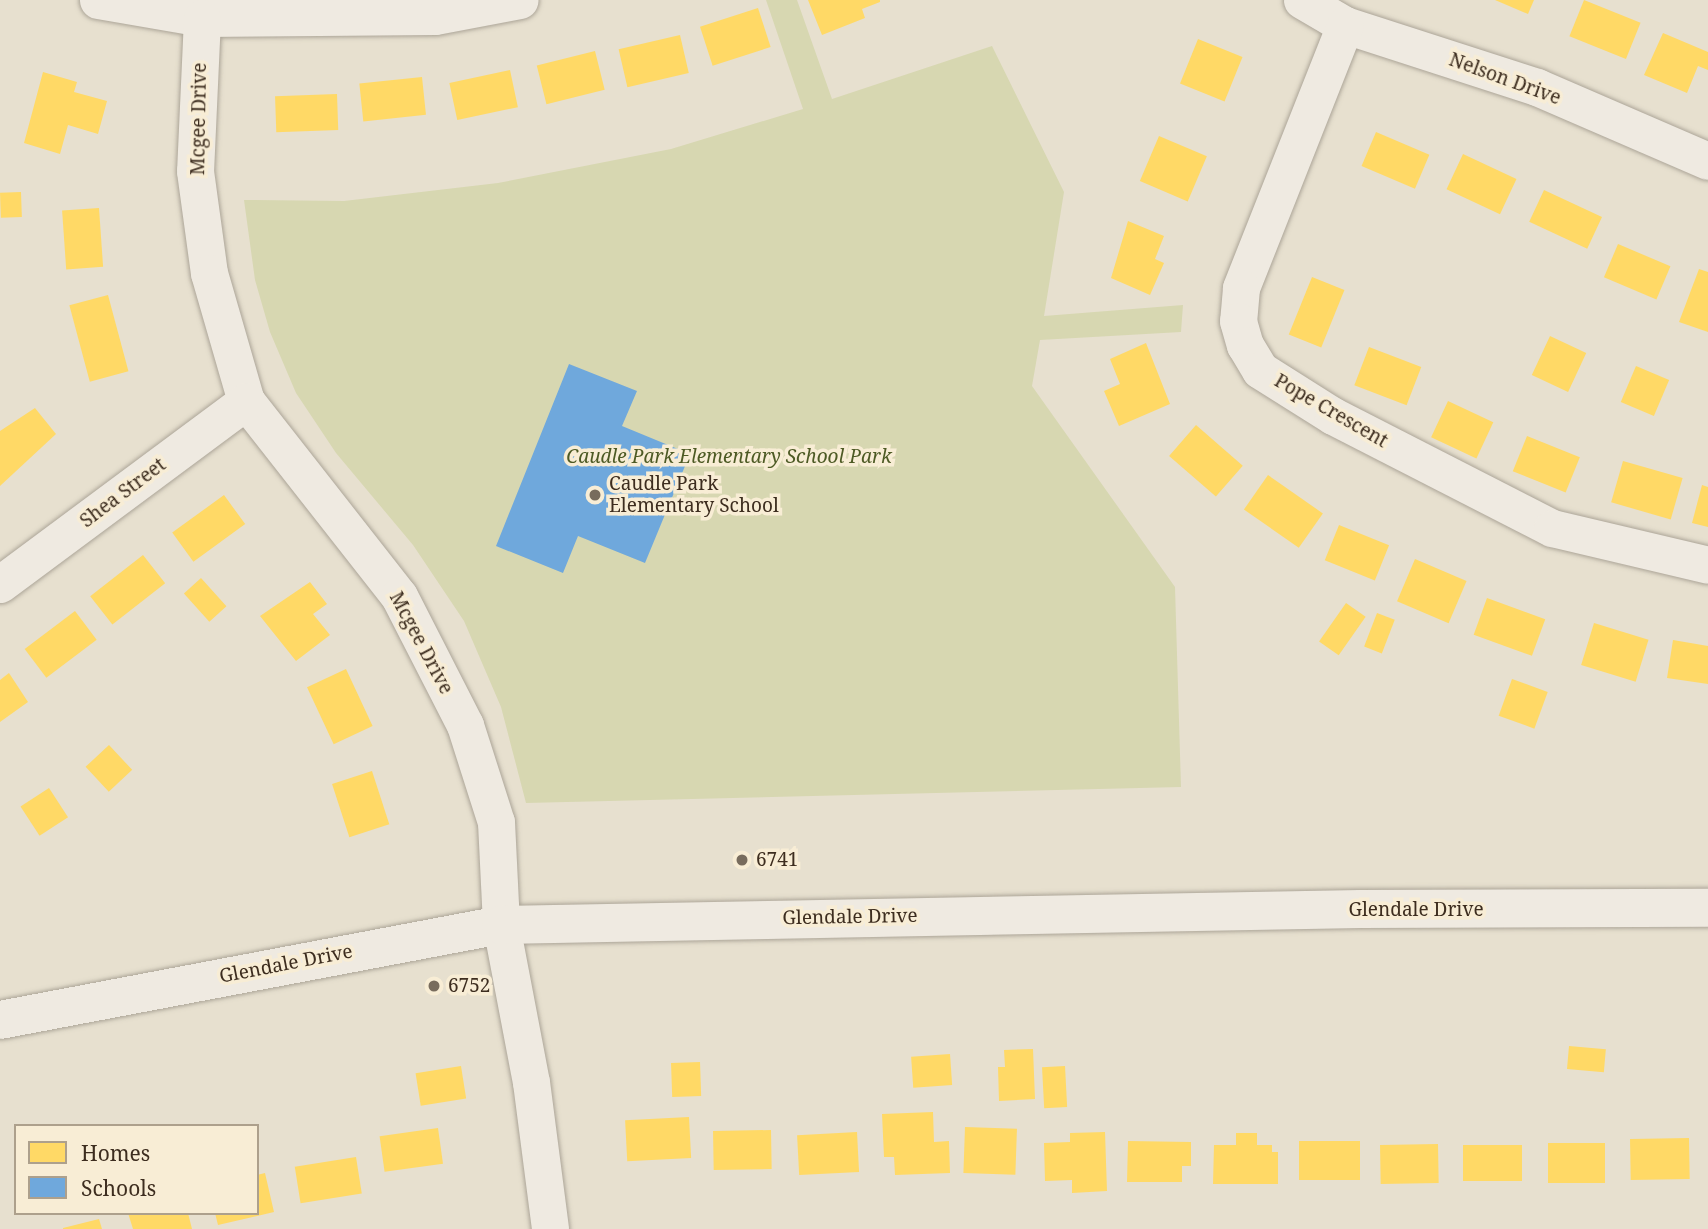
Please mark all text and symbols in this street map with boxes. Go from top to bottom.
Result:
street label: Nelson Drive [1446,48,1564,110]
street label: Mcgee Drive [187,62,211,176]
street label: Pope Crescent [1270,369,1392,453]
park label: Caudle Park Elementary School Park [566,446,892,468]
street label: Shea Street [76,453,170,533]
place label: Caudle Park Elementary School [609,473,779,517]
marker: Caudle Park Elementary School [587,487,603,503]
street label: Mcgee Drive [384,588,458,698]
place label: 6741 [756,849,798,871]
marker: 6741 [734,852,750,868]
street label: Glendale Drive [1348,899,1484,921]
street label: Glendale Drive [782,904,918,930]
street label: Glendale Drive [217,940,355,988]
place label: 6752 [448,975,490,997]
marker: 6752 [426,978,442,994]
legend [14,1124,259,1215]
text: Homes [81,1139,150,1167]
text: Schools [81,1174,156,1202]

